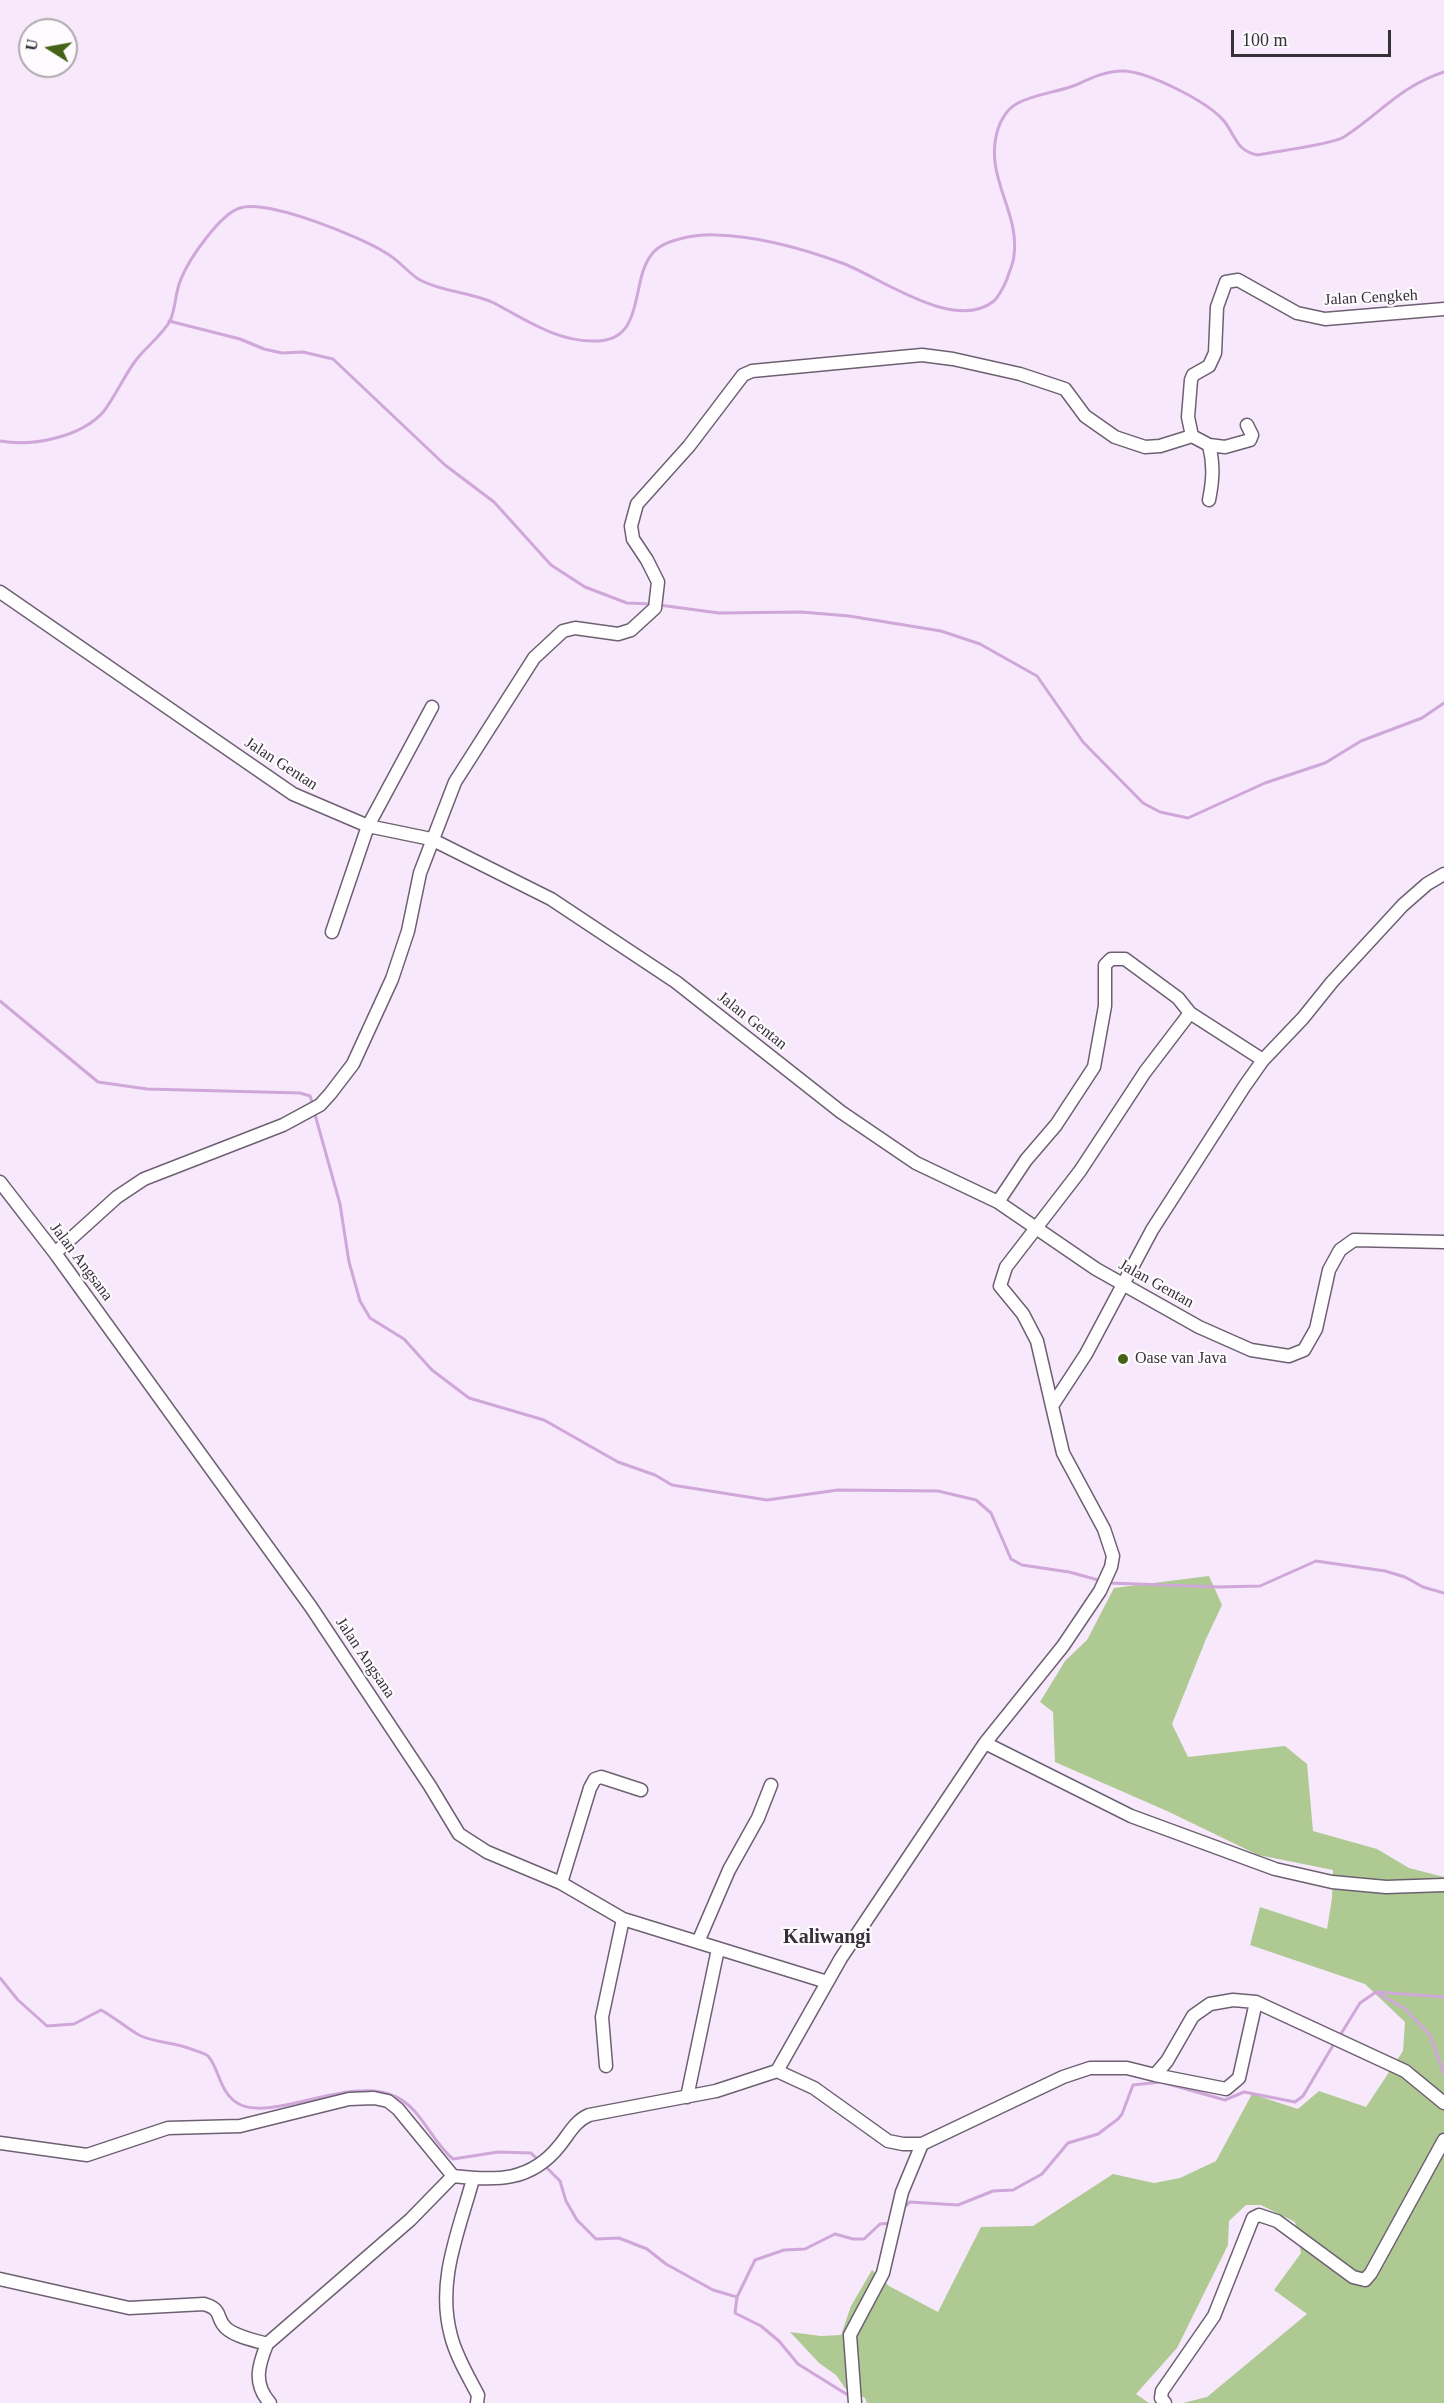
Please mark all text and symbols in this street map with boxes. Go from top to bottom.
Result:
north arrow [18,18,78,78]
scale bar [1234,18,1394,56]
text: 100 m [1242,30,1288,50]
text: U [22,38,41,52]
street label: Jalan Cengkeh [1324,286,1418,310]
street label: Jalan Gentan [241,733,321,795]
street label: Jalan Gentan [713,988,791,1054]
street label: Jalan Angsana [45,1219,117,1305]
street label: Jalan Gentan [1115,1255,1197,1313]
place label: Oase van Java [1135,1349,1227,1369]
marker: Oase van Java [1116,1352,1130,1366]
street label: Jalan Angsana [331,1614,399,1702]
district label: Kaliwangi [783,1926,871,1950]

